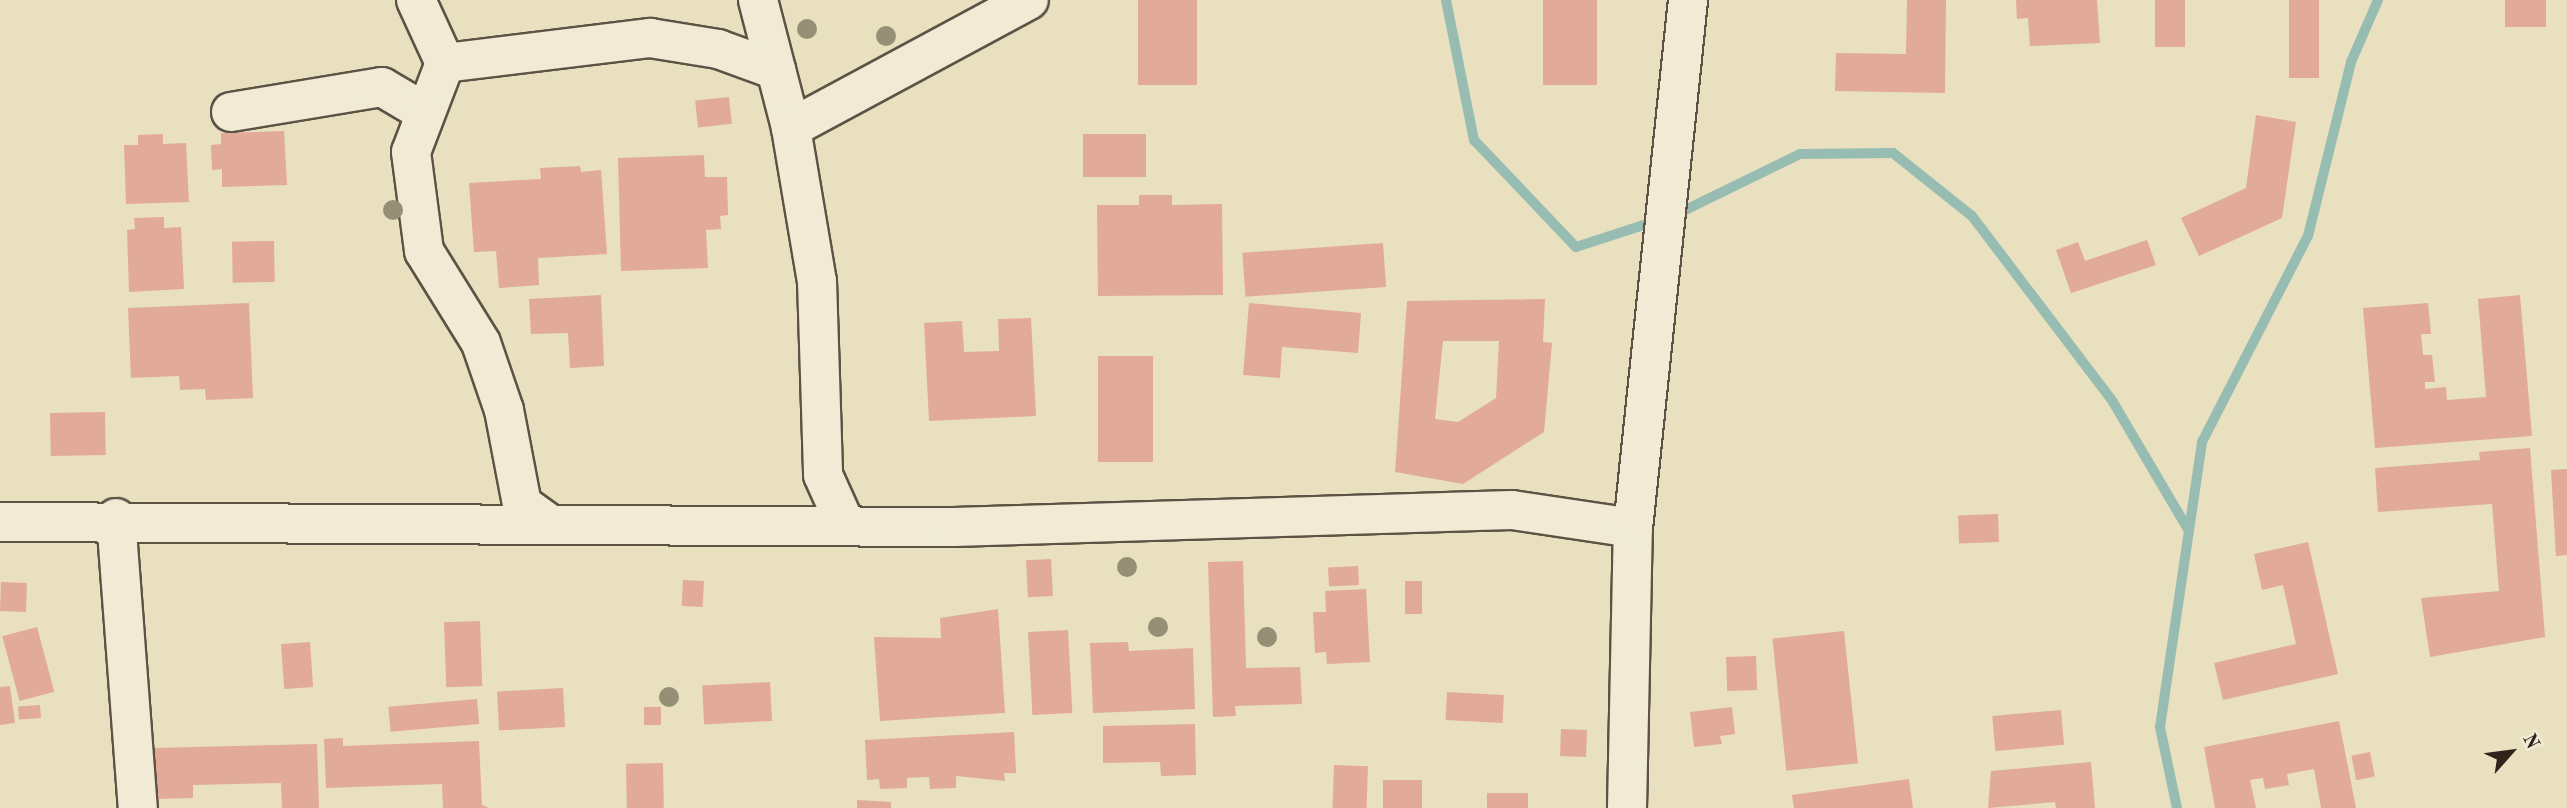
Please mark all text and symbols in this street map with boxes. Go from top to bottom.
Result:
north arrow [2476,717,2546,787]
text: N [2518,731,2542,753]

